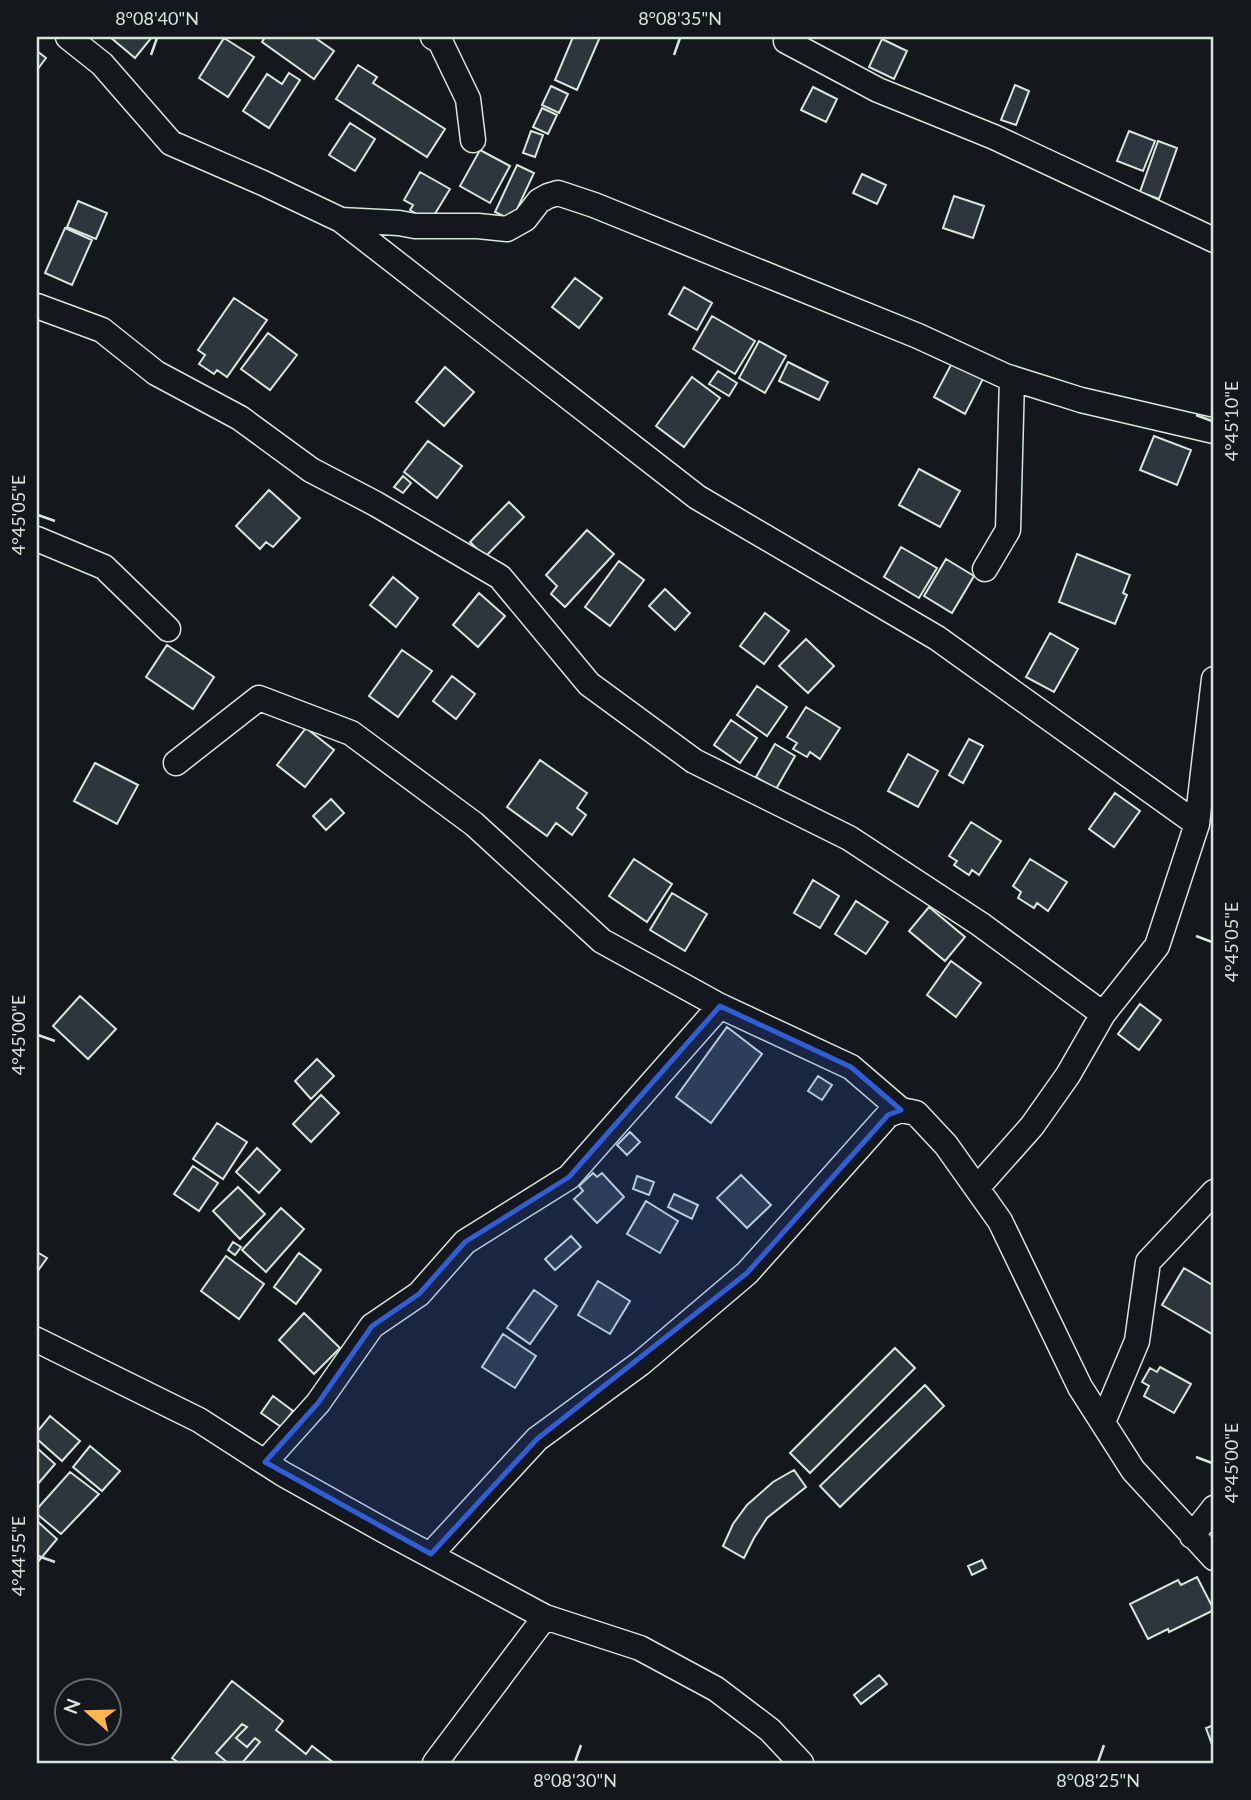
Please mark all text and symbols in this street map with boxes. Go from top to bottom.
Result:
text: 8°08'40"N [115,7,199,29]
text: 8°08'35"N [638,7,722,29]
text: 4°45'10"E [1220,381,1242,461]
text: 4°45'05"E [7,475,29,555]
text: 4°45'05"E [1220,902,1242,982]
text: 4°45'00"E [7,995,29,1075]
text: 4°45'00"E [1220,1423,1242,1503]
text: 4°44'55"E [7,1516,29,1596]
north arrow [52,1678,122,1748]
text: N [58,1695,85,1717]
text: 8°08'30"N [533,1769,617,1791]
text: 8°08'25"N [1056,1769,1140,1791]

